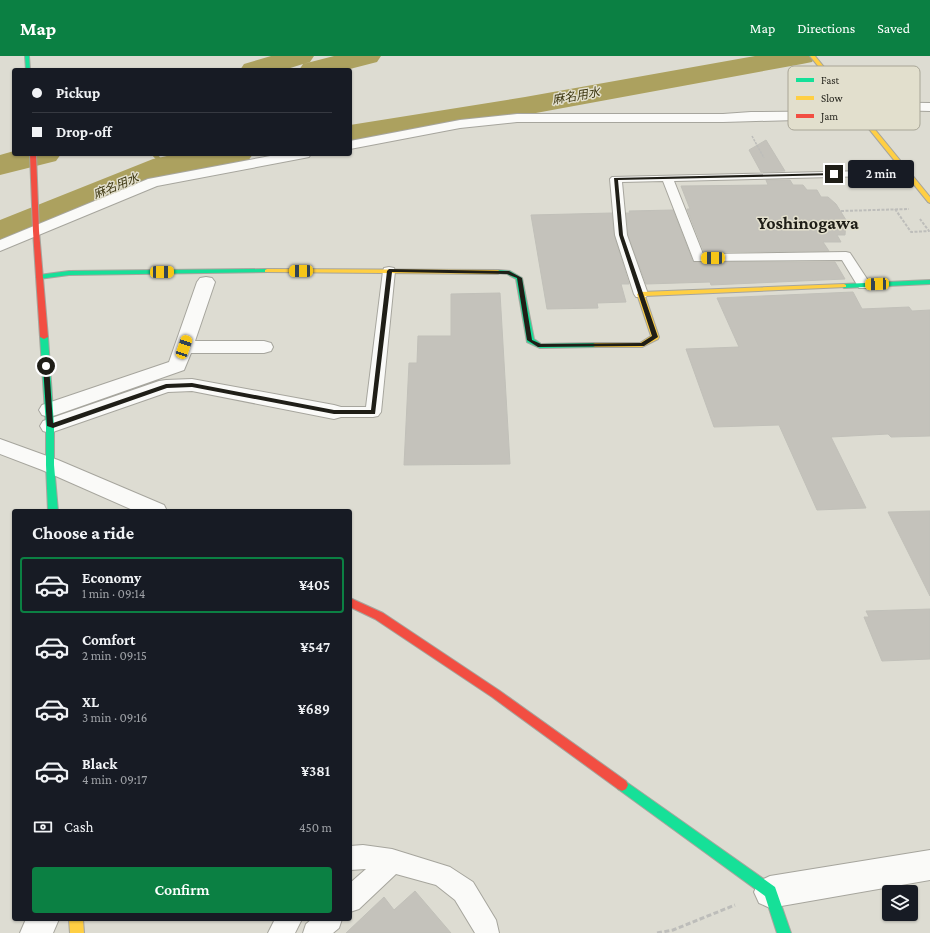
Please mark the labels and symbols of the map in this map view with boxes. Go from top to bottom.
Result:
legend [788,66,920,130]
text: Fast [821,74,840,86]
water label: 麻名用水 [551,85,603,107]
text: Slow [821,92,843,104]
text: Jam [820,110,838,123]
callout: 2 min [848,160,914,188]
route end [825,165,843,183]
water label: 麻名用水 [91,170,143,201]
district label: Yoshinogawa [757,213,859,233]
car [701,252,725,264]
car [289,265,313,277]
car [150,266,174,278]
car [865,278,889,290]
car [174,334,194,360]
route start [37,357,55,375]

